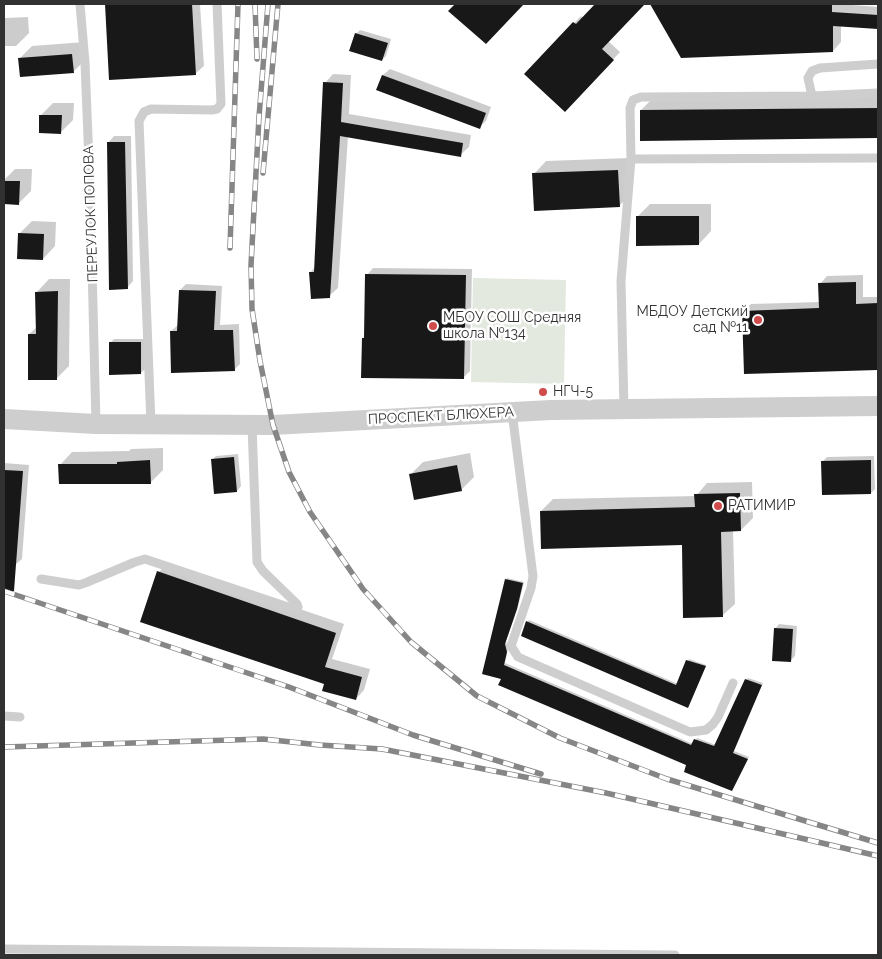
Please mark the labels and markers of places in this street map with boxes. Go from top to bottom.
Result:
place label: МБДОУ Детский сад №11 [637,304,748,336]
place label: МБОУ СОШ Средняя школа №134 [443,310,581,342]
marker: МБДОУ Детский сад №11 [752,314,764,326]
marker: МБОУ СОШ Средняя школа №134 [427,320,439,332]
place label: НГЧ-5 [553,384,593,400]
marker: НГЧ-5 [537,386,549,398]
place label: РАТИМИР [728,498,795,514]
marker: РАТИМИР [712,500,724,512]

